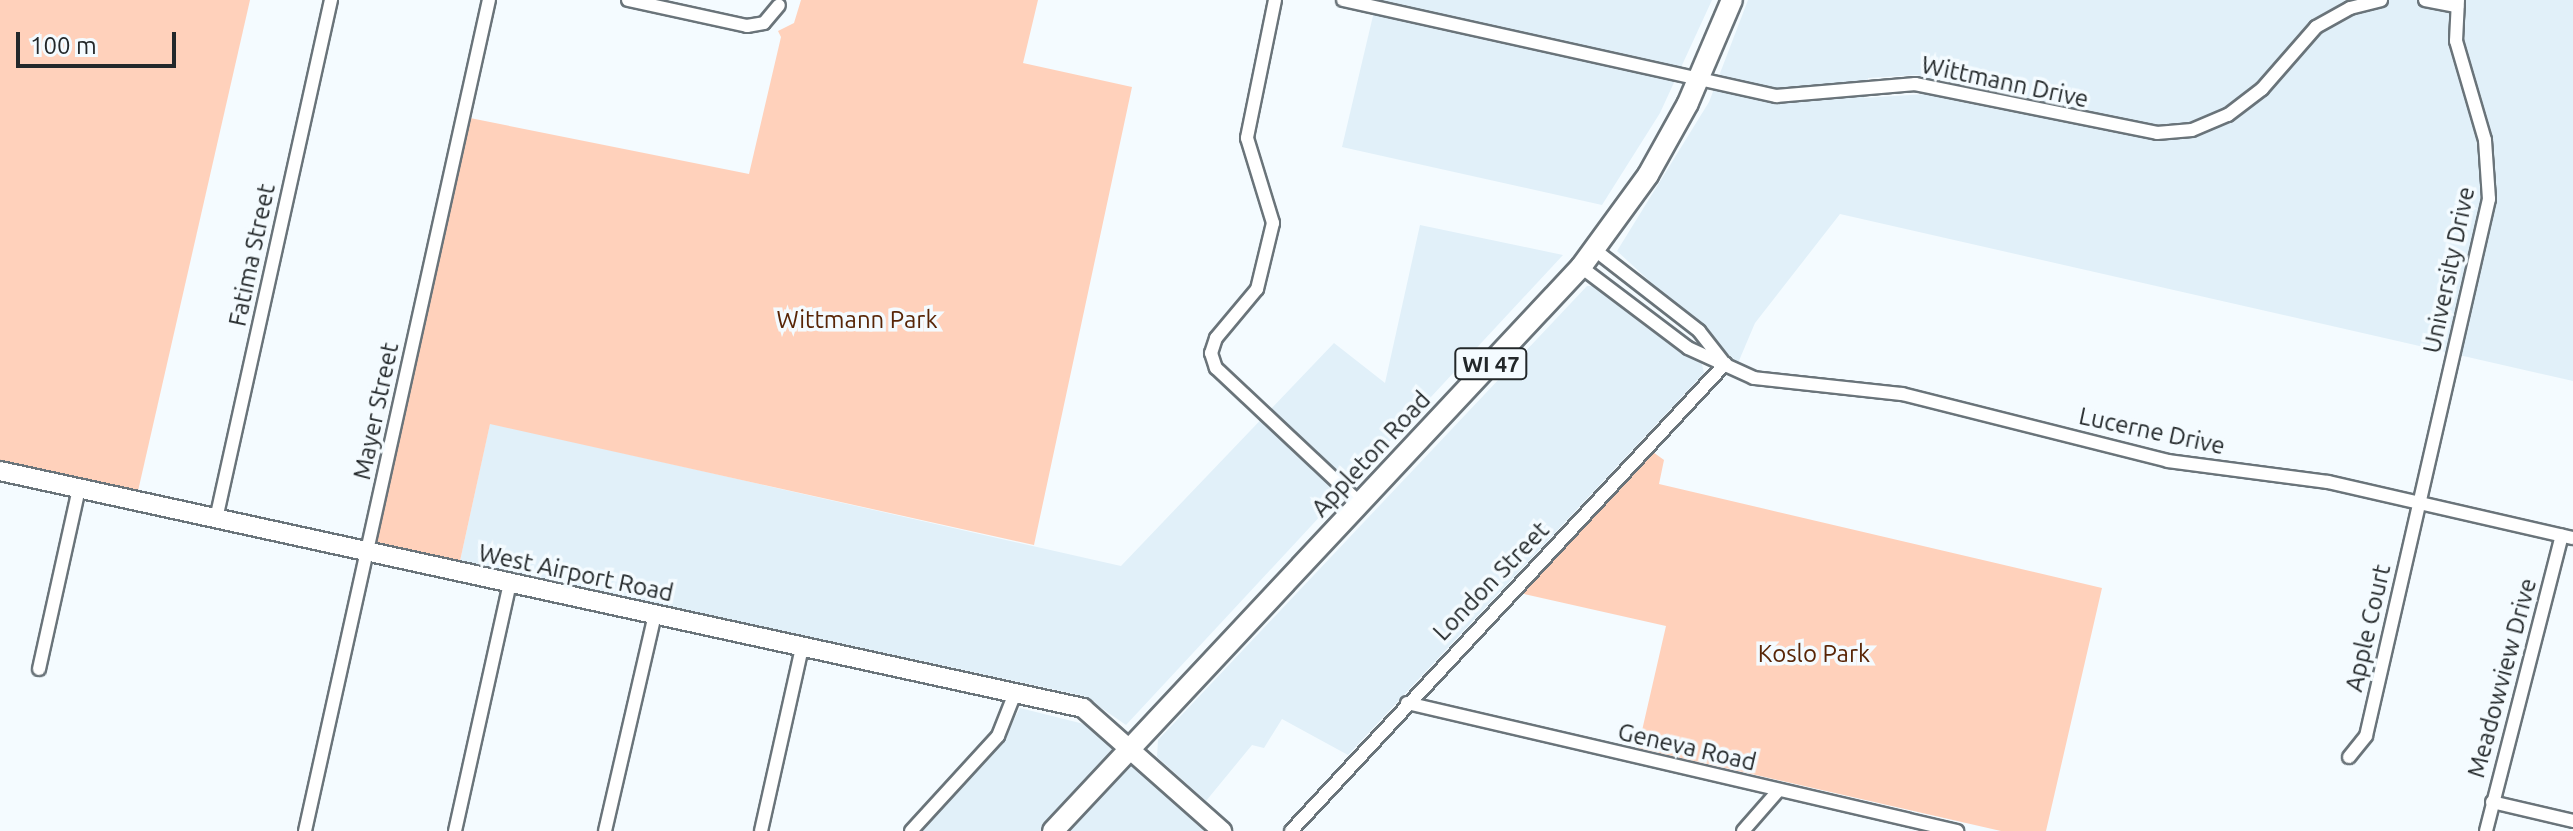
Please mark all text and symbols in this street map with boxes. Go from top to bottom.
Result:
scale bar [20,16,180,66]
text: 100 m [30,32,97,59]
street label: Wittmann Drive [1919,50,2091,114]
street label: Fatima Street [223,181,281,329]
street label: University Drive [2417,184,2481,356]
park label: Wittmann Park [776,306,938,334]
street label: Mayer Street [347,340,405,482]
road number: WI 47 [1453,346,1529,382]
street label: Appleton Road [1306,385,1436,523]
street label: Lucerne Drive [2076,401,2228,461]
street label: London Street [1427,516,1555,646]
street label: West Airport Road [476,538,676,608]
street label: Apple Court [2339,562,2397,694]
street label: Meadowview Drive [2462,575,2542,781]
park label: Koslo Park [1758,640,1870,668]
street label: Geneva Road [1615,717,1759,777]

